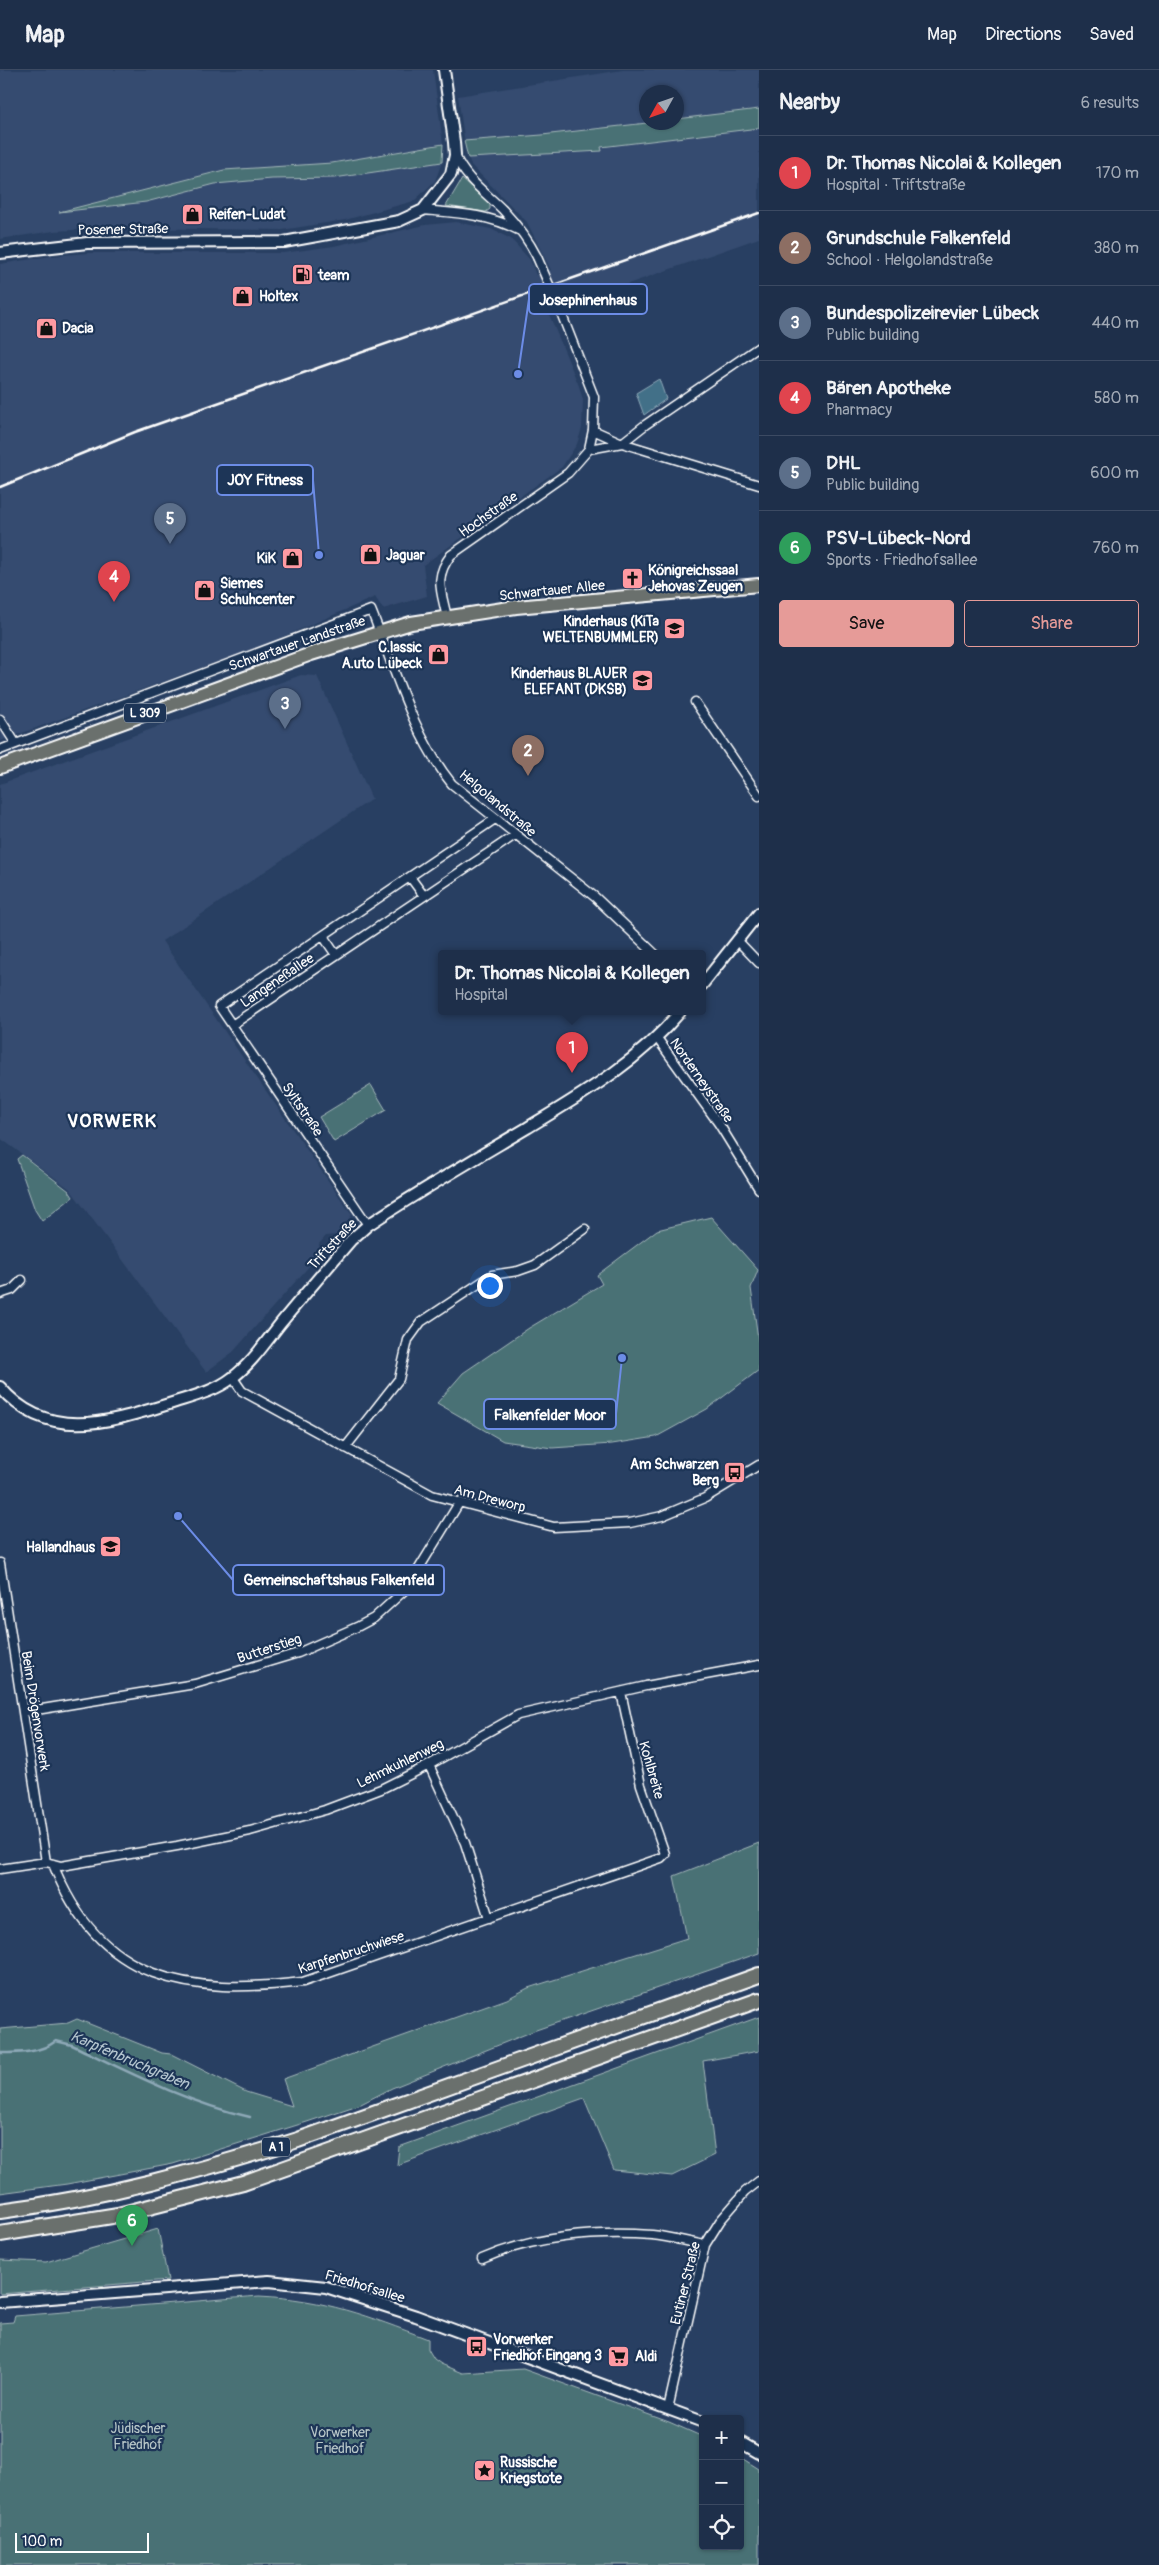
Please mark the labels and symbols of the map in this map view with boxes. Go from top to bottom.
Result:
north arrow [639,85,684,130]
shop icon: Reifen-Ludat [181,202,205,226]
place label: Reifen-Ludat [209,206,286,223]
street label: Posener Straße [77,220,169,239]
fuel station icon: team [290,263,314,287]
place label: team [317,267,350,284]
shop icon: Holtex [231,284,255,308]
callout: Josephinenhaus [529,284,647,314]
place label: Holtex [259,288,298,305]
text: Josephinenhaus [539,291,637,310]
shop icon: Dacia [34,316,58,340]
place label: Dacia [62,320,94,337]
callout: JOY Fitness [217,465,313,495]
text: JOY Fitness [227,471,303,490]
street label: Hochstraße [456,488,521,541]
pin: 5 [154,503,186,544]
shop icon: Jaguar [358,543,382,567]
shop icon: KiK [280,546,304,570]
place label: Jaguar [386,547,426,564]
place label: KiK [257,550,277,567]
pin: 4 [98,561,130,602]
place label: Königreichssaal Jehovas Zeugen [648,562,743,595]
church icon: Königreichssaal Jehovas Zeugen [620,566,644,590]
place label: Siemes Schuhcenter [220,575,296,608]
street label: Schwartauer Allee [498,576,606,605]
shop icon: Siemes Schuhcenter [192,579,216,603]
street label: Schwartauer Landstraße [227,612,368,675]
place label: Kinderhaus (KiTa WELTENBUMMLER) [543,613,659,646]
school or university icon: Kinderhaus (KiTa WELTENBUMMLER) [663,617,687,641]
place label: C.lassic A.uto L.übeck [342,639,422,672]
shop icon: C.lassic A.uto L.übeck [426,643,450,667]
place label: Kinderhaus BLAUER ELEFANT (DKSB) [511,665,627,698]
school or university icon: Kinderhaus BLAUER ELEFANT (DKSB) [631,669,655,693]
pin: 3 [269,688,301,729]
road number: L 309 [124,704,166,722]
pin: 2 [512,735,544,776]
street label: Helgolandstraße [456,766,540,841]
street label: Langeneßallee [237,950,317,1011]
pin: 1 [556,1032,588,1073]
street label: Norderneystraße [666,1035,737,1126]
street label: Syltstraße [278,1079,327,1139]
district label: VORWERK [67,1109,157,1133]
street label: Triftstraße [304,1215,361,1274]
your location [477,1273,503,1299]
callout: Falkenfelder Moor [484,1399,616,1429]
text: Falkenfelder Moor [494,1406,607,1425]
place label: Am Schwarzen Berg [630,1456,719,1489]
bus stop icon: Am Schwarzen Berg [723,1460,747,1484]
street label: Am Dreworp [452,1481,528,1516]
school or university icon: Hallandhaus [99,1535,123,1559]
place label: Hallandhaus [26,1539,96,1556]
callout: Gemeinschaftshaus Falkenfeld [233,1565,444,1595]
text: Gemeinschaftshaus Falkenfeld [243,1571,435,1590]
street label: Butterstieg [235,1630,303,1667]
street label: Beim Drögenvorwerk [18,1650,53,1773]
street label: Lehmkuhlenweg [354,1735,446,1792]
street label: Kohlbreite [635,1739,668,1801]
street label: Karpfenbruchwiese [296,1927,406,1978]
water label: Karpfenbruchgraben [68,2027,193,2095]
road number: A 1 [262,2138,290,2156]
pin: 6 [116,2205,148,2246]
street label: Eutiner Straße [667,2240,704,2326]
street label: Friedhofsallee [323,2266,407,2307]
place label: Vorwerker Friedhof Eingang 3 [493,2331,602,2364]
bus stop icon: Vorwerker Friedhof Eingang 3 [465,2335,489,2359]
supermarket icon: Aldi [607,2344,631,2368]
place label: Aldi [635,2348,657,2365]
park label: Jüdischer Friedhof [110,2420,166,2453]
park label: Vorwerker Friedhof [310,2424,370,2457]
place label: Russische Kriegstote [500,2454,563,2487]
place icon: Russische Kriegstote [472,2458,496,2482]
scale bar [15,2530,149,2553]

